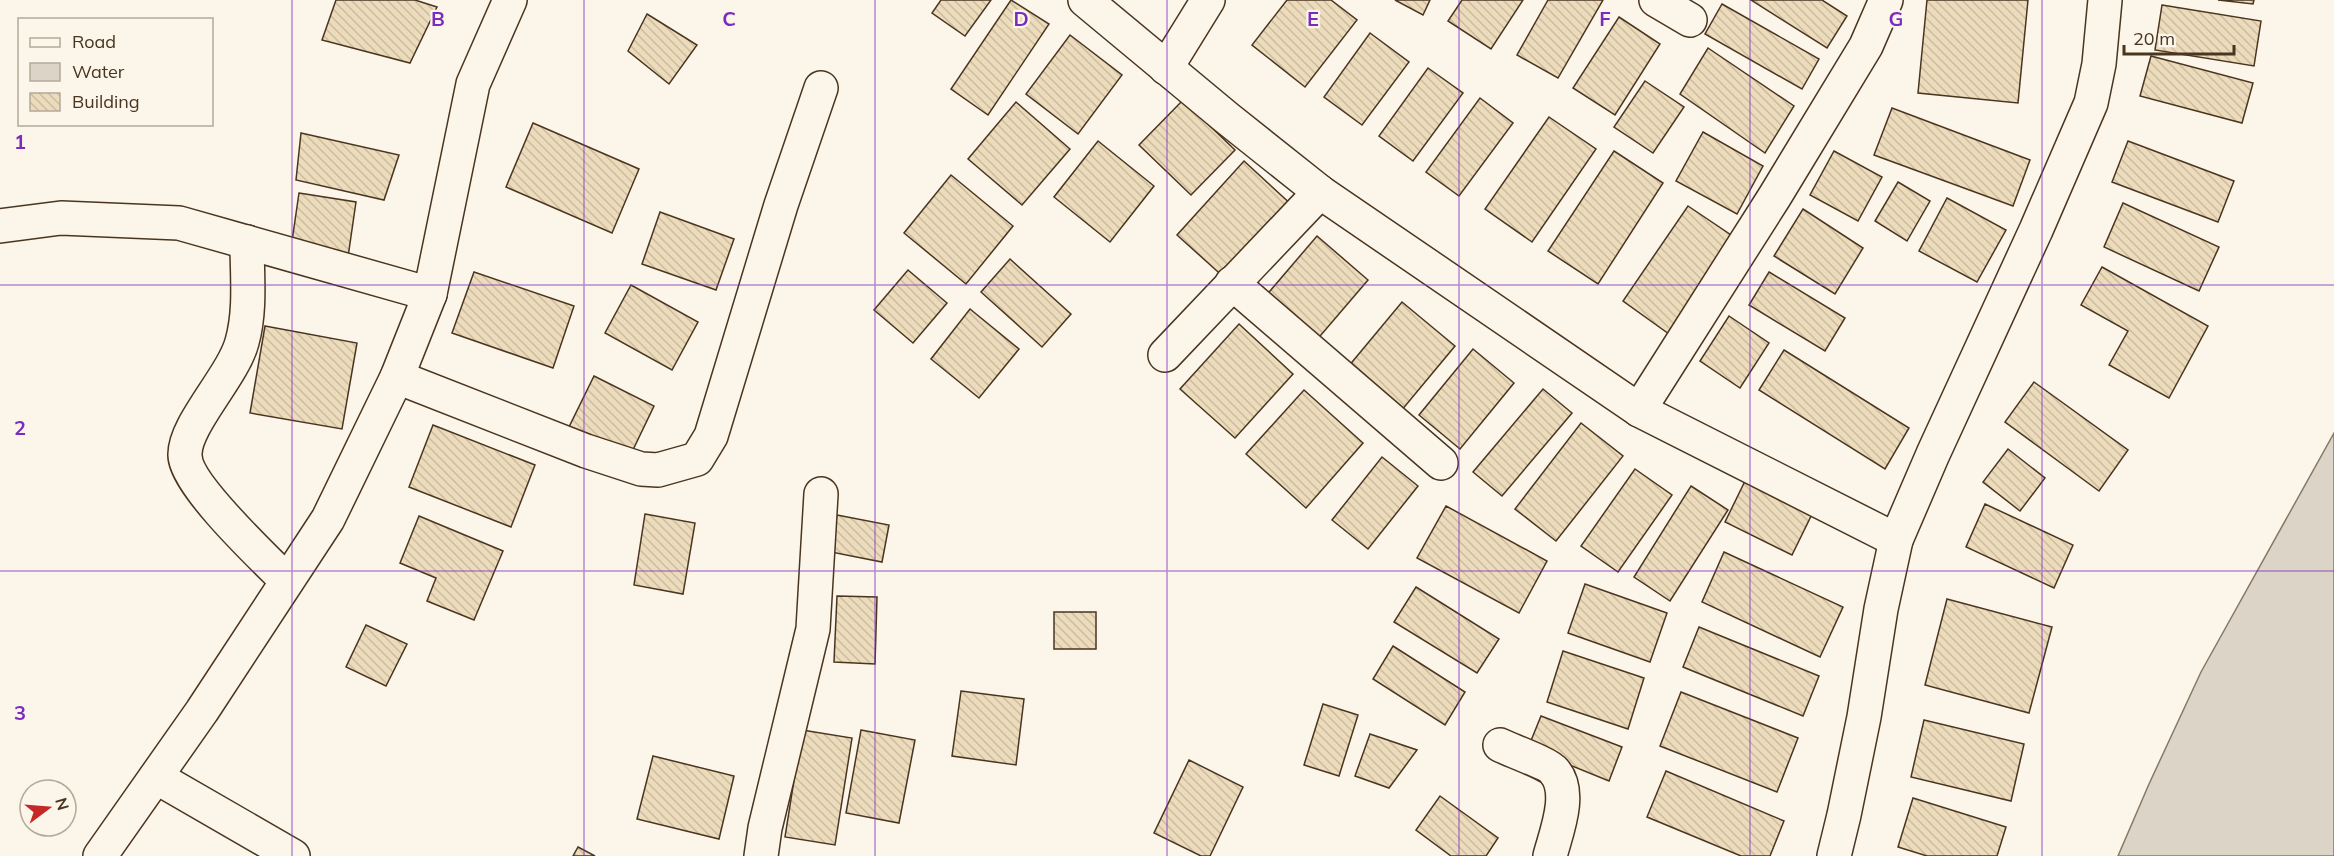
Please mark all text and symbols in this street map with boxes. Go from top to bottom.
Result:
text: B [431,6,445,31]
text: C [722,6,736,31]
text: D [1013,6,1029,31]
text: E [1307,6,1319,31]
text: F [1599,6,1611,31]
text: G [1889,6,1903,31]
legend [18,18,213,126]
scale bar [2124,18,2234,56]
text: 20 m [2133,27,2175,50]
text: Road [72,30,116,53]
text: Water [72,60,125,83]
text: Building [72,90,140,113]
text: 1 [14,129,26,154]
text: 2 [14,415,26,440]
text: 3 [14,700,26,725]
north arrow [18,778,78,838]
text: N [51,795,74,812]

